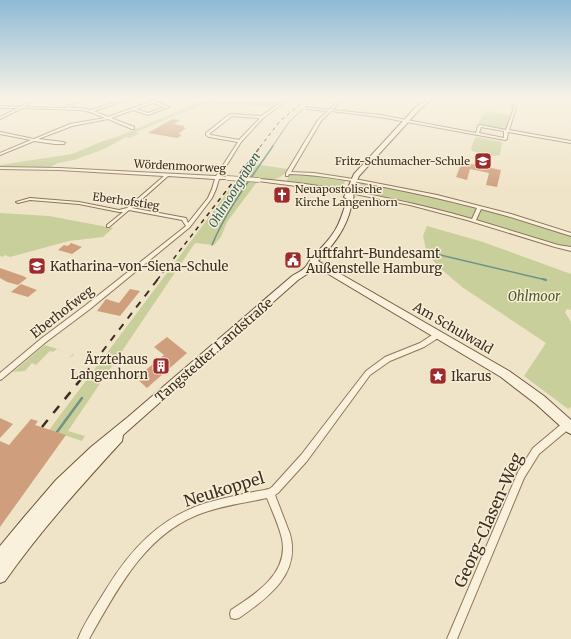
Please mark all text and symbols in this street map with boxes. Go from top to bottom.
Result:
water label: Ohlmoorgraben [205,150,263,230]
school or university icon: Fritz-Schumacher-Schule [473,151,493,171]
place label: Fritz-Schumacher-Schule [335,154,470,168]
street label: Wördenmoorweg [133,157,227,175]
place label: Neuapostolische Kirche Langenhorn [295,182,398,209]
church icon: Neuapostolische Kirche Langenhorn [272,185,292,205]
street label: Eberhofstieg [92,189,161,213]
place label: Luftfahrt-Bundesamt Außenstelle Hamburg [305,245,442,277]
public building icon: Luftfahrt-Bundesamt Außenstelle Hamburg [283,250,303,270]
school or university icon: Katharina-von-Siena-Schule [27,256,47,276]
place label: Katharina-von-Siena-Schule [50,258,229,275]
street label: Eberhofweg [27,282,97,342]
park label: Ohlmoor [508,288,561,305]
street label: Tangstedter Landstraße [152,294,276,406]
street label: Am Schulwald [409,298,496,358]
place label: Ärztehaus Langenhorn [70,351,148,383]
building icon: Ärztehaus Langenhorn [151,356,171,376]
place icon: Ikarus [428,366,448,386]
place label: Ikarus [451,368,491,385]
street label: Georg-Clasen-Weg [449,449,527,590]
street label: Neukoppel [181,467,267,511]

